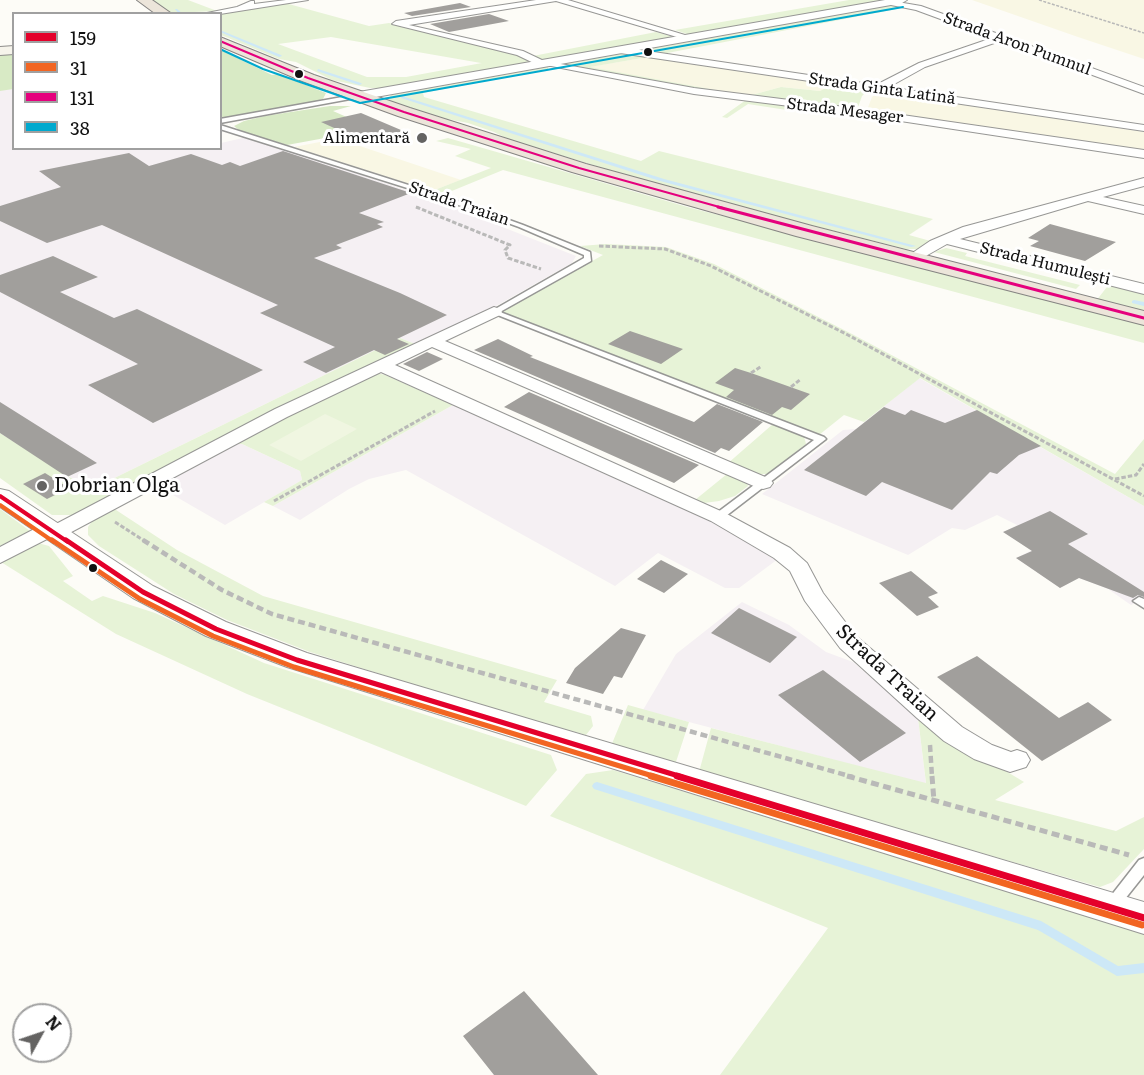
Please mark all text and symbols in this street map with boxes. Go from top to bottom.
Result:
street label: Strada Aron Pumnul [940,8,1094,80]
legend [12,12,222,150]
text: 159 [70,24,96,51]
unlabelled marker [642,46,654,58]
text: 31 [70,54,87,81]
unlabelled marker [293,68,305,80]
street label: Strada Ginta Latină [807,69,957,109]
text: 131 [70,84,94,111]
street label: Strada Mesager [786,94,904,128]
text: 38 [70,114,90,141]
place label: Alimentară [323,128,410,148]
marker: Alimentară [415,131,429,145]
street label: Strada Traian [406,178,512,230]
street label: Strada Humulești [978,238,1112,290]
place label: Dobrian Olga [54,474,180,498]
marker: Dobrian Olga [35,479,49,493]
unlabelled marker [87,562,99,574]
street label: Strada Traian [831,619,943,727]
north arrow [12,1003,72,1063]
text: N [41,1010,68,1036]

